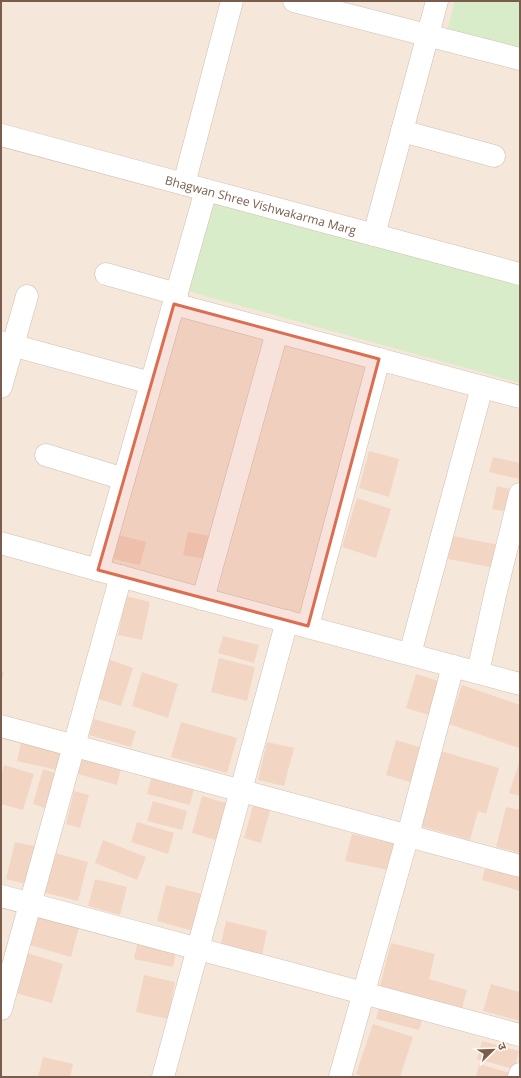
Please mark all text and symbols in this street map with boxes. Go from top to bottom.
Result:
street label: Bhagwan Shree Vishwakarma Marg [163,171,359,238]
north arrow [473,1030,513,1070]
text: उ [495,1040,511,1052]

